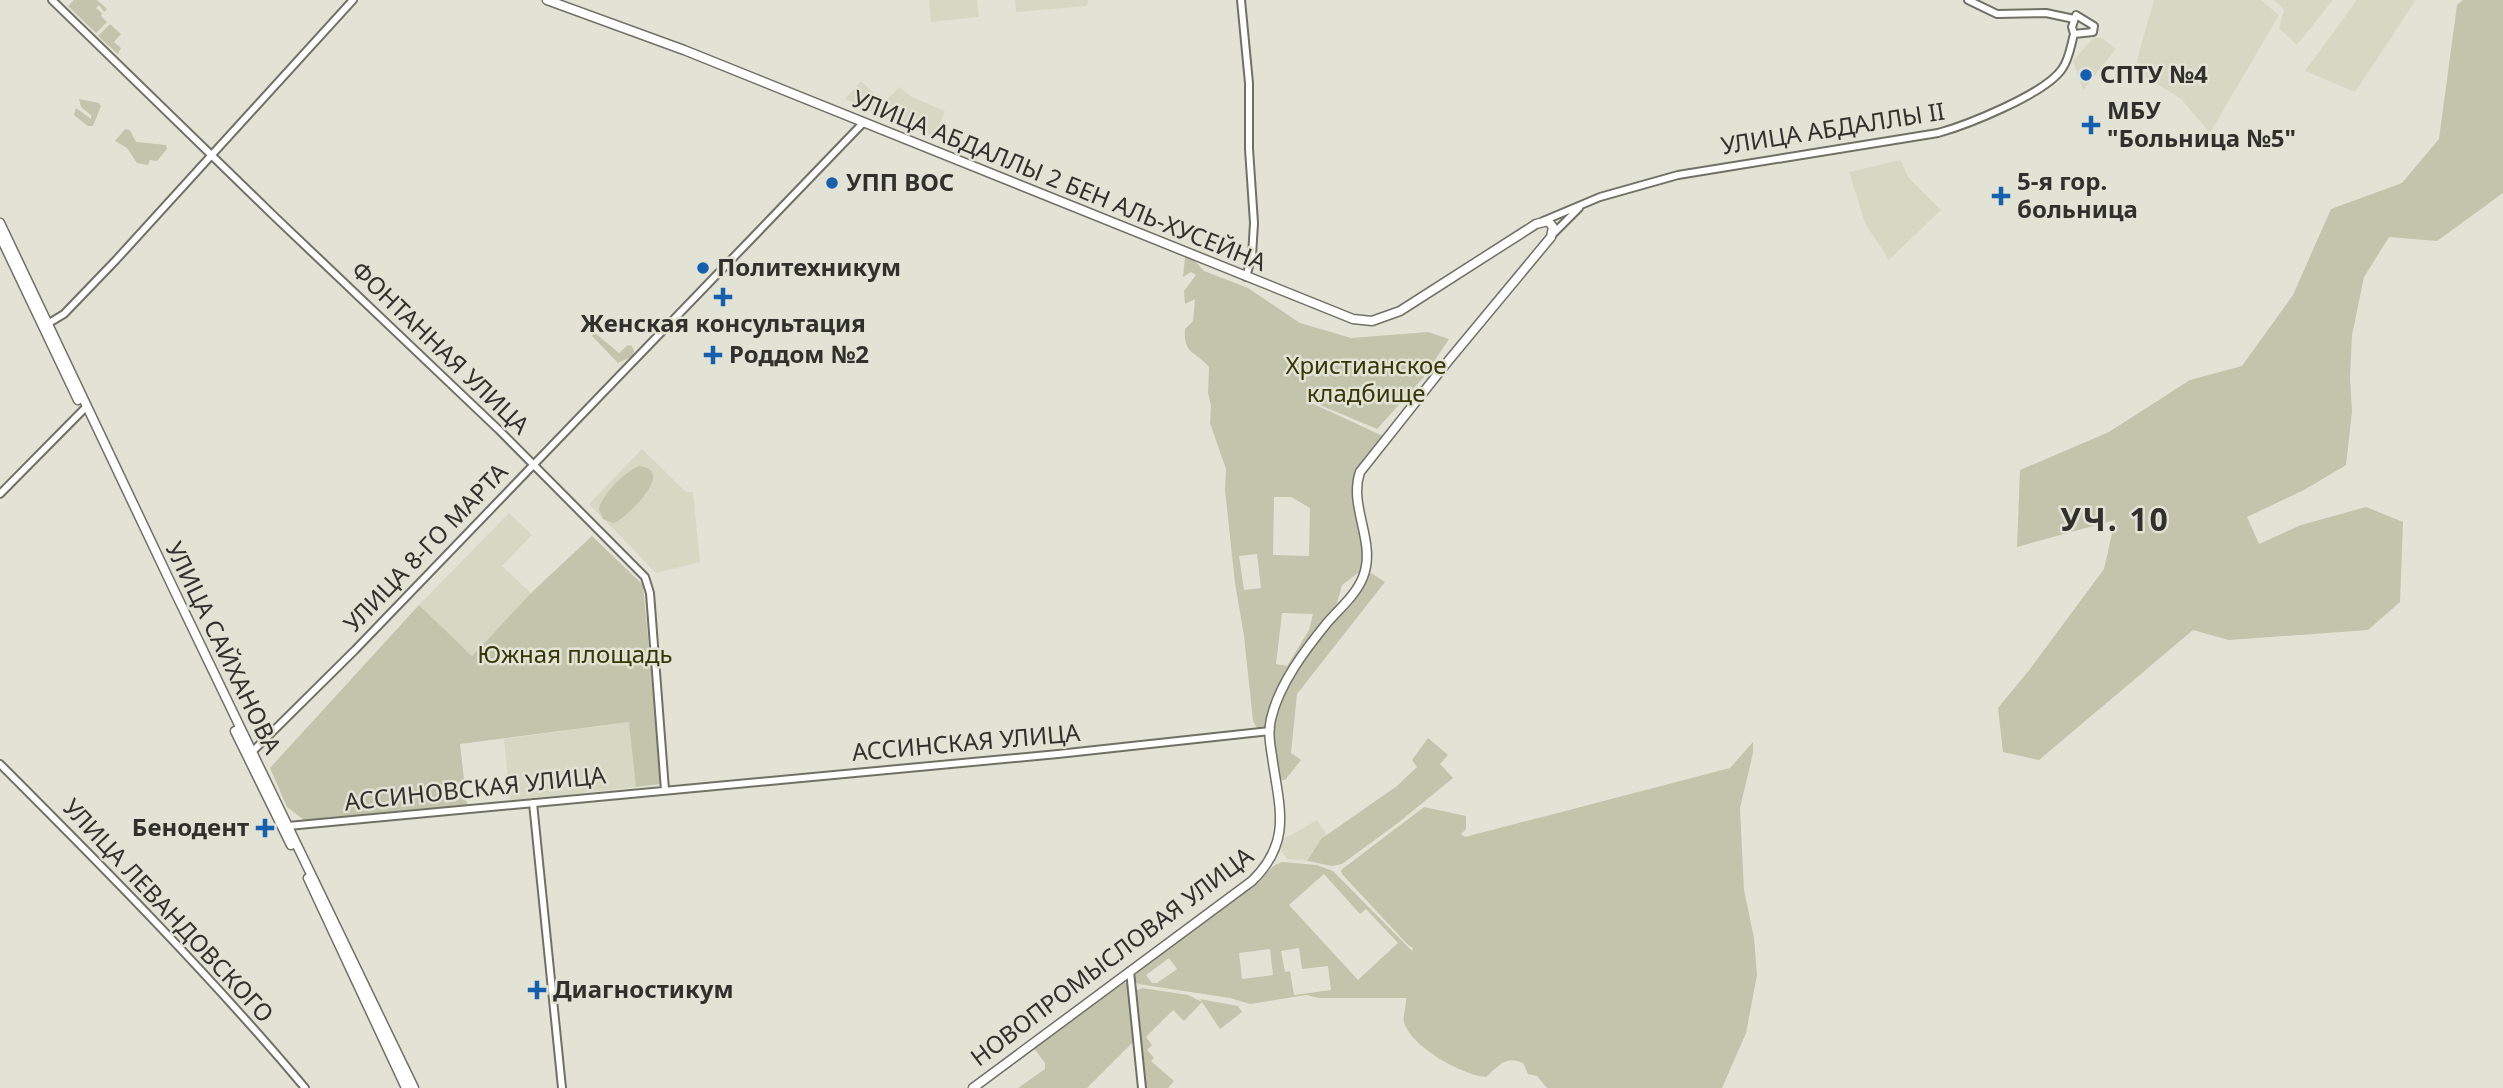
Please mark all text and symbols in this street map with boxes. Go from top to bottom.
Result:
place label: СПТУ №4 [2100,57,2208,90]
marker: СПТУ №4 [2078,67,2094,83]
street label: УЛИЦА АБДАЛЛЫ 2 БЕН АЛЬ-ХУСЕЙНА [848,81,1272,278]
place label: МБУ "Больница №5" [2107,93,2296,154]
street label: УЛИЦА АБДАЛЛЫ II [1719,94,1947,161]
marker: МБУ "Больница №5" [2081,115,2101,135]
place label: 5-я гор. больница [2017,164,2138,225]
place label: УПП ВОС [846,165,954,198]
marker: УПП ВОС [824,175,840,191]
marker: 5-я гор. больница [1991,186,2011,206]
place label: Политехникум [717,250,901,283]
street label: ФОНТАННАЯ УЛИЦА [345,253,538,441]
marker: Политехникум [695,260,711,276]
marker: Женская консультация [713,287,733,307]
place label: Женская консультация [580,306,866,339]
place label: Роддом №2 [729,337,869,370]
marker: Роддом №2 [703,345,723,365]
park label: Христианское кладбище [1285,348,1447,409]
street label: УЛИЦА 8-ГО МАРТА [336,455,515,639]
district label: УЧ. 10 [2060,497,2170,540]
street label: УЛИЦА САЙХАНОВА [159,536,290,759]
park label: Южная площадь [477,637,673,670]
street label: АССИНСКАЯ УЛИЦА [850,715,1082,768]
street label: АССИНОВСКАЯ УЛИЦА [342,757,608,818]
street label: УЛИЦА ЛЕВАНДОВСКОГО [56,791,282,1029]
place label: Бенодент [132,810,249,843]
marker: Бенодент [255,818,275,838]
street label: НОВОПРОМЫСЛОВАЯ УЛИЦА [963,838,1260,1073]
place label: Диагностикум [553,972,734,1005]
marker: Диагностикум [527,980,547,1000]

